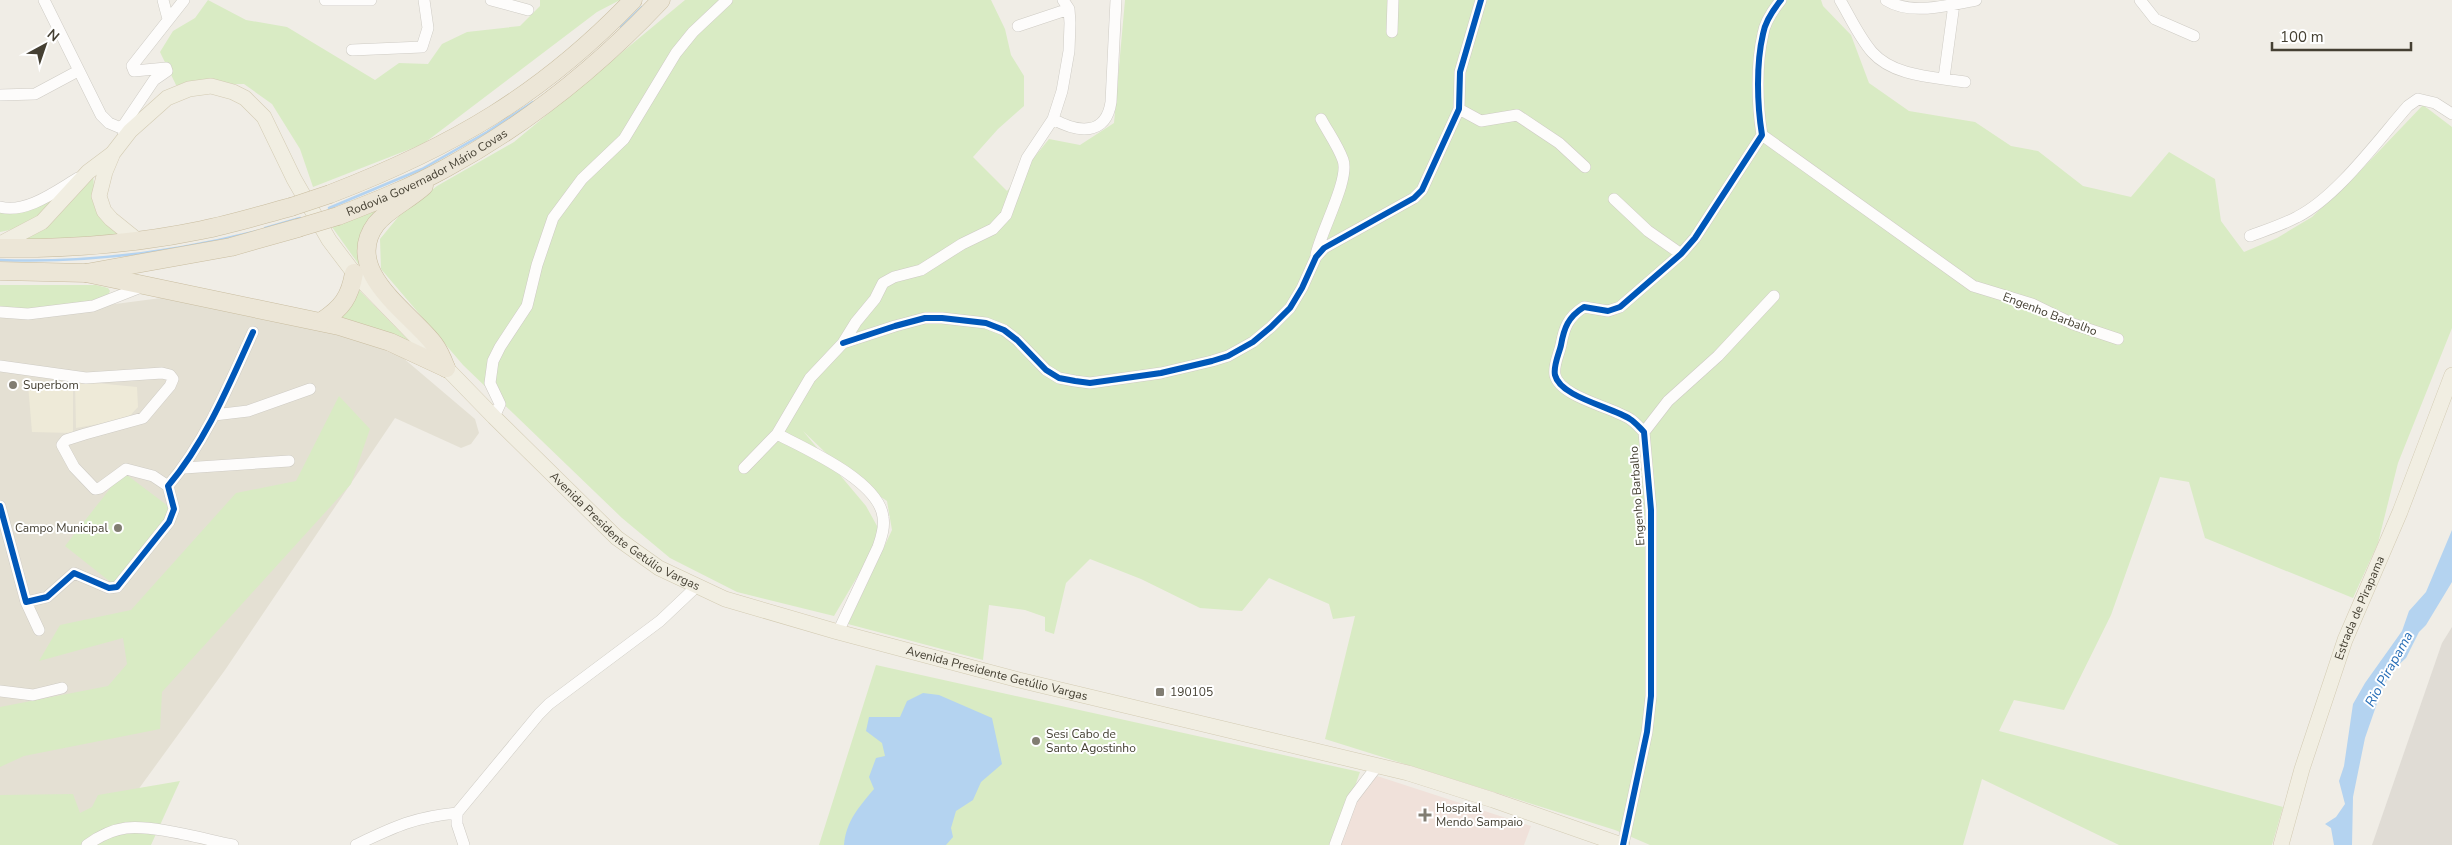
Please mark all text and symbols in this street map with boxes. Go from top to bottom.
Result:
north arrow [20,20,70,70]
scale bar [2272,20,2411,52]
text: N [43,25,63,46]
text: 100 m [2280,27,2324,47]
street label: Rodovia Governador Mário Covas [344,125,511,220]
street label: Engenho Barbalho [2001,289,2100,339]
place label: Superbom [23,377,79,393]
marker: Superbom [7,379,19,391]
street label: Engenho Barbalho [1626,445,1648,546]
street label: Avenida Presidente Getúlio Vargas [546,468,703,594]
place label: Campo Municipal [15,520,108,536]
marker: Campo Municipal [112,522,124,534]
street label: Estrada de Pirapama [2331,553,2388,662]
water label: Rio Pirapama [2360,628,2418,710]
street label: Avenida Presidente Getúlio Vargas [904,642,1090,704]
place label: 190105 [1170,684,1213,700]
marker: 190105 [1154,686,1166,698]
place label: Sesi Cabo de Santo Agostinho [1046,726,1136,756]
marker: Sesi Cabo de Santo Agostinho [1030,735,1042,747]
place label: Hospital Mendo Sampaio [1436,800,1523,830]
marker: Hospital Mendo Sampaio [1418,808,1432,822]

